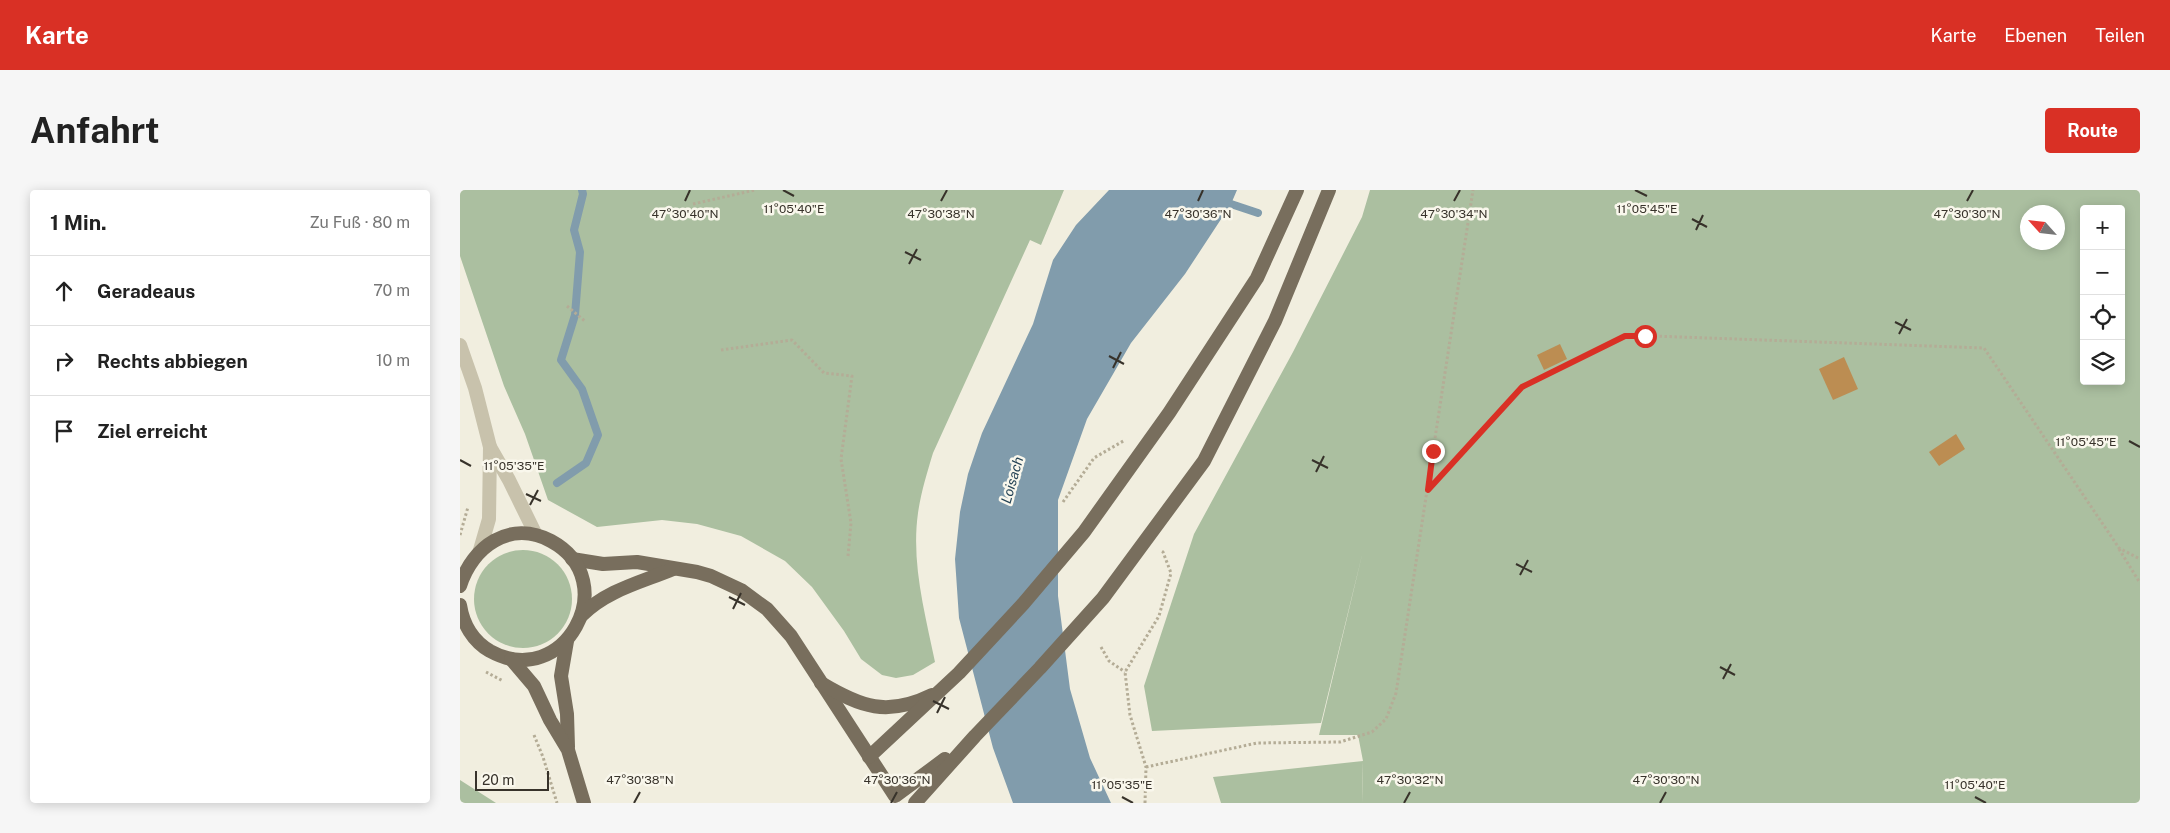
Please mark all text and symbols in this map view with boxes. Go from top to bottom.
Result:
text: Karte [25,21,89,49]
text: Karte [1931,25,1976,46]
text: Ebenen [2004,25,2067,46]
text: Teilen [2095,25,2145,46]
button: Route [2045,108,2140,153]
text: Anfahrt [30,110,160,151]
text: 11°05'40"E [764,202,824,216]
text: 11°05'45"E [1616,202,1678,216]
north arrow [2020,205,2065,250]
map controls [2080,205,2125,385]
button: + [2080,205,2125,250]
text: 47°30'40"N [651,207,719,221]
text: 47°30'38"N [907,207,975,221]
text: 47°30'36"N [1164,207,1232,221]
text: 47°30'34"N [1420,207,1488,221]
text: 47°30'30"N [1933,207,2001,221]
text: 1 Min. [50,210,107,235]
text: Zu Fuß · 80 m [309,213,410,232]
button: − [2080,250,2125,295]
icon: ahead [50,277,78,305]
text: Geradeaus [97,280,195,302]
text: 70 m [373,281,410,300]
button: locate [2080,295,2125,340]
route start [1634,325,1657,348]
button: layers [2080,340,2125,385]
icon: right [50,347,78,375]
text: Rechts abbiegen [97,350,248,372]
text: 10 m [376,351,410,370]
icon: arrive [50,417,78,445]
text: Ziel erreicht [97,420,208,442]
text: 11°05'45"E [2055,435,2117,449]
route end [1422,440,1445,463]
water label: Loisach [998,455,1026,505]
text: 11°05'35"E [483,459,545,473]
scale bar [475,768,549,791]
text: 20 m [482,772,514,788]
text: 47°30'38"N [606,773,674,787]
text: 47°30'36"N [863,773,931,787]
text: 47°30'32"N [1377,773,1443,787]
text: 47°30'30"N [1632,773,1700,787]
text: 11°05'35"E [1091,778,1153,792]
text: 11°05'40"E [1945,778,2005,792]

